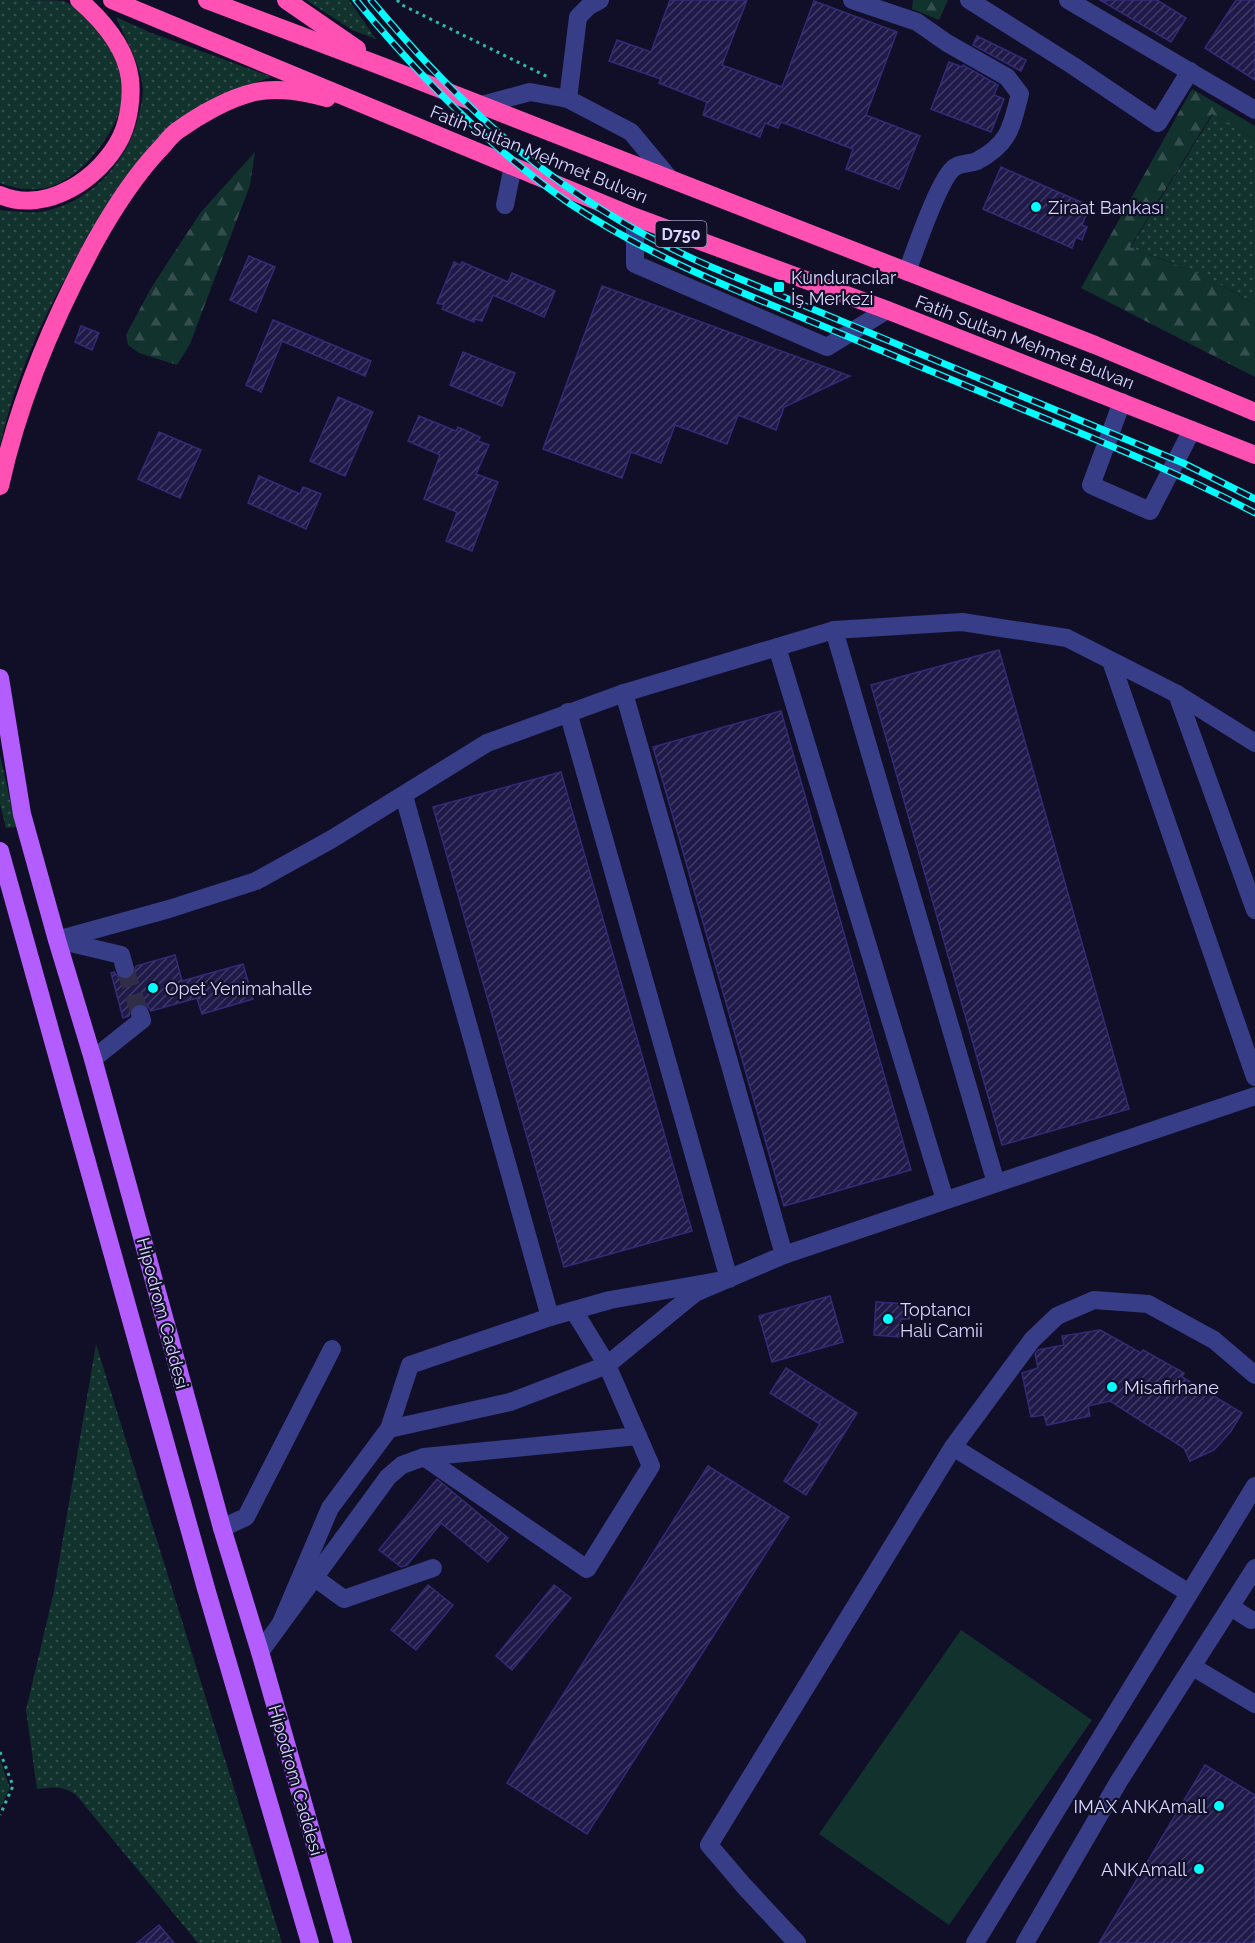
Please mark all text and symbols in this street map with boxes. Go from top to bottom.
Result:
street label: Fatih Sultan Mehmet Bulvarı [427,101,651,207]
place label: Ziraat Bankası [1048,197,1164,218]
marker: Ziraat Bankası [1029,200,1043,214]
road number: D750 [656,221,706,247]
place label: Kunduracılar İş Merkezi [791,267,897,309]
marker: Kunduracılar İş Merkezi [772,280,786,294]
street label: Fatih Sultan Mehmet Bulvarı [913,291,1137,393]
place label: Opet Yenimahalle [165,978,313,999]
marker: Opet Yenimahalle [146,981,160,995]
street label: Hipodrom Caddesi [133,1235,193,1391]
place label: Toptancı Hali Camii [900,1299,983,1341]
marker: Toptancı Hali Camii [881,1312,895,1326]
place label: Misafirhane [1124,1377,1219,1398]
marker: Misafirhane [1105,1380,1119,1394]
street label: Hipodrom Caddesi [264,1702,328,1858]
place label: IMAX ANKAmall [1073,1796,1207,1817]
marker: IMAX ANKAmall [1212,1799,1226,1813]
place label: ANKAmall [1101,1859,1187,1880]
marker: ANKAmall [1192,1862,1206,1876]

